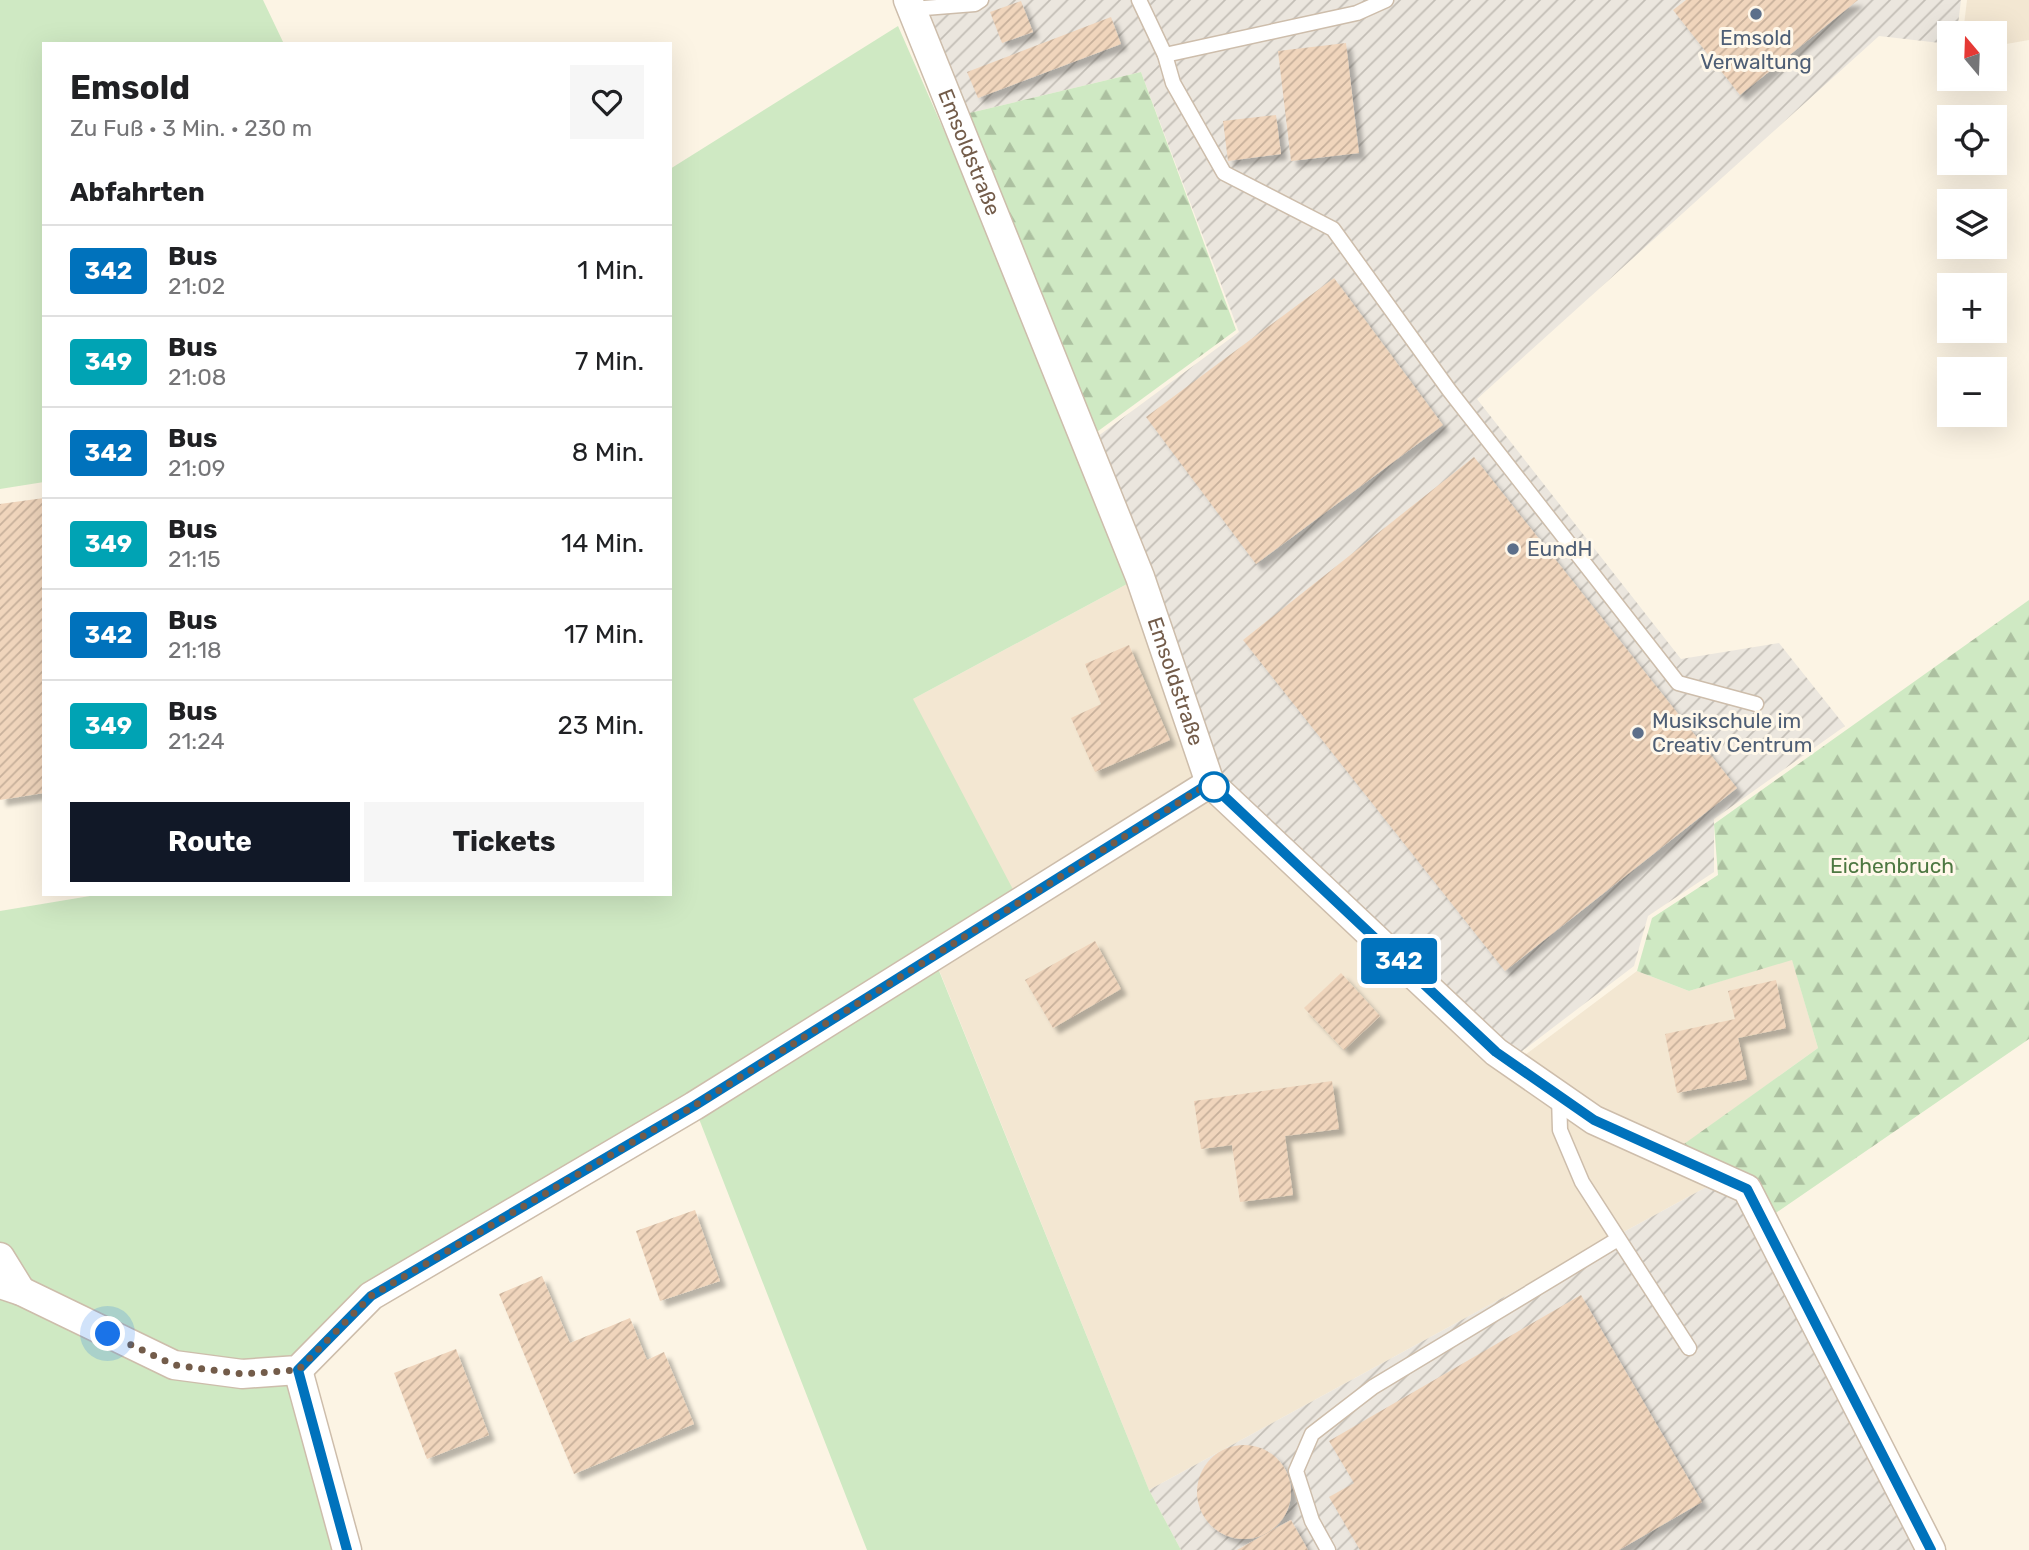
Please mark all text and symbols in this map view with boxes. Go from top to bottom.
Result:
marker: Emsold Verwaltung [1748,6,1764,22]
north arrow [1937,21,2007,91]
map controls [1937,21,2007,427]
place label: Emsold Verwaltung [1700,25,1812,74]
button: heart [570,65,644,139]
text: Emsold [70,68,190,107]
street label: Emsoldstraße [933,85,1006,219]
button: locate [1937,105,2007,175]
text: Zu Fuß · 3 Min. · 230 m [70,114,312,142]
text: Abfahrten [70,177,205,208]
button: layers [1937,189,2007,259]
text: Bus [168,241,217,272]
text: 1 Min. [577,255,644,286]
text: 342 [85,257,132,285]
text: 21:02 [168,272,225,300]
button: + [1937,273,2007,343]
text: Bus [168,332,217,363]
text: 7 Min. [575,346,644,377]
text: 349 [85,348,132,376]
button: − [1937,357,2007,427]
text: 21:08 [168,363,226,391]
text: Bus [168,423,217,454]
text: 8 Min. [572,437,644,468]
text: 342 [85,439,132,467]
text: 21:09 [168,454,225,482]
text: Bus [168,514,217,545]
text: 14 Min. [561,528,644,559]
text: 349 [85,530,132,558]
place label: EundH [1527,536,1592,561]
marker: EundH [1505,541,1521,557]
text: 21:15 [168,545,221,573]
text: Bus [168,605,217,636]
street label: Emsoldstraße [1142,614,1209,749]
text: 17 Min. [564,619,644,650]
text: 342 [85,621,132,649]
text: 21:18 [168,636,222,664]
text: Bus [168,696,217,727]
place label: Musikschule im Creativ Centrum [1652,708,1812,757]
text: 23 Min. [557,710,644,741]
text: 349 [85,712,132,740]
marker: Musikschule im Creativ Centrum [1630,725,1646,741]
text: 21:24 [168,727,225,755]
unlabelled marker [1199,772,1229,802]
button: Route [70,802,350,882]
button: Tickets [364,802,644,882]
park label: Eichenbruch [1830,853,1954,878]
line badge: 342 [1359,938,1439,984]
text: 342 [1375,947,1423,975]
your location [90,1316,125,1351]

